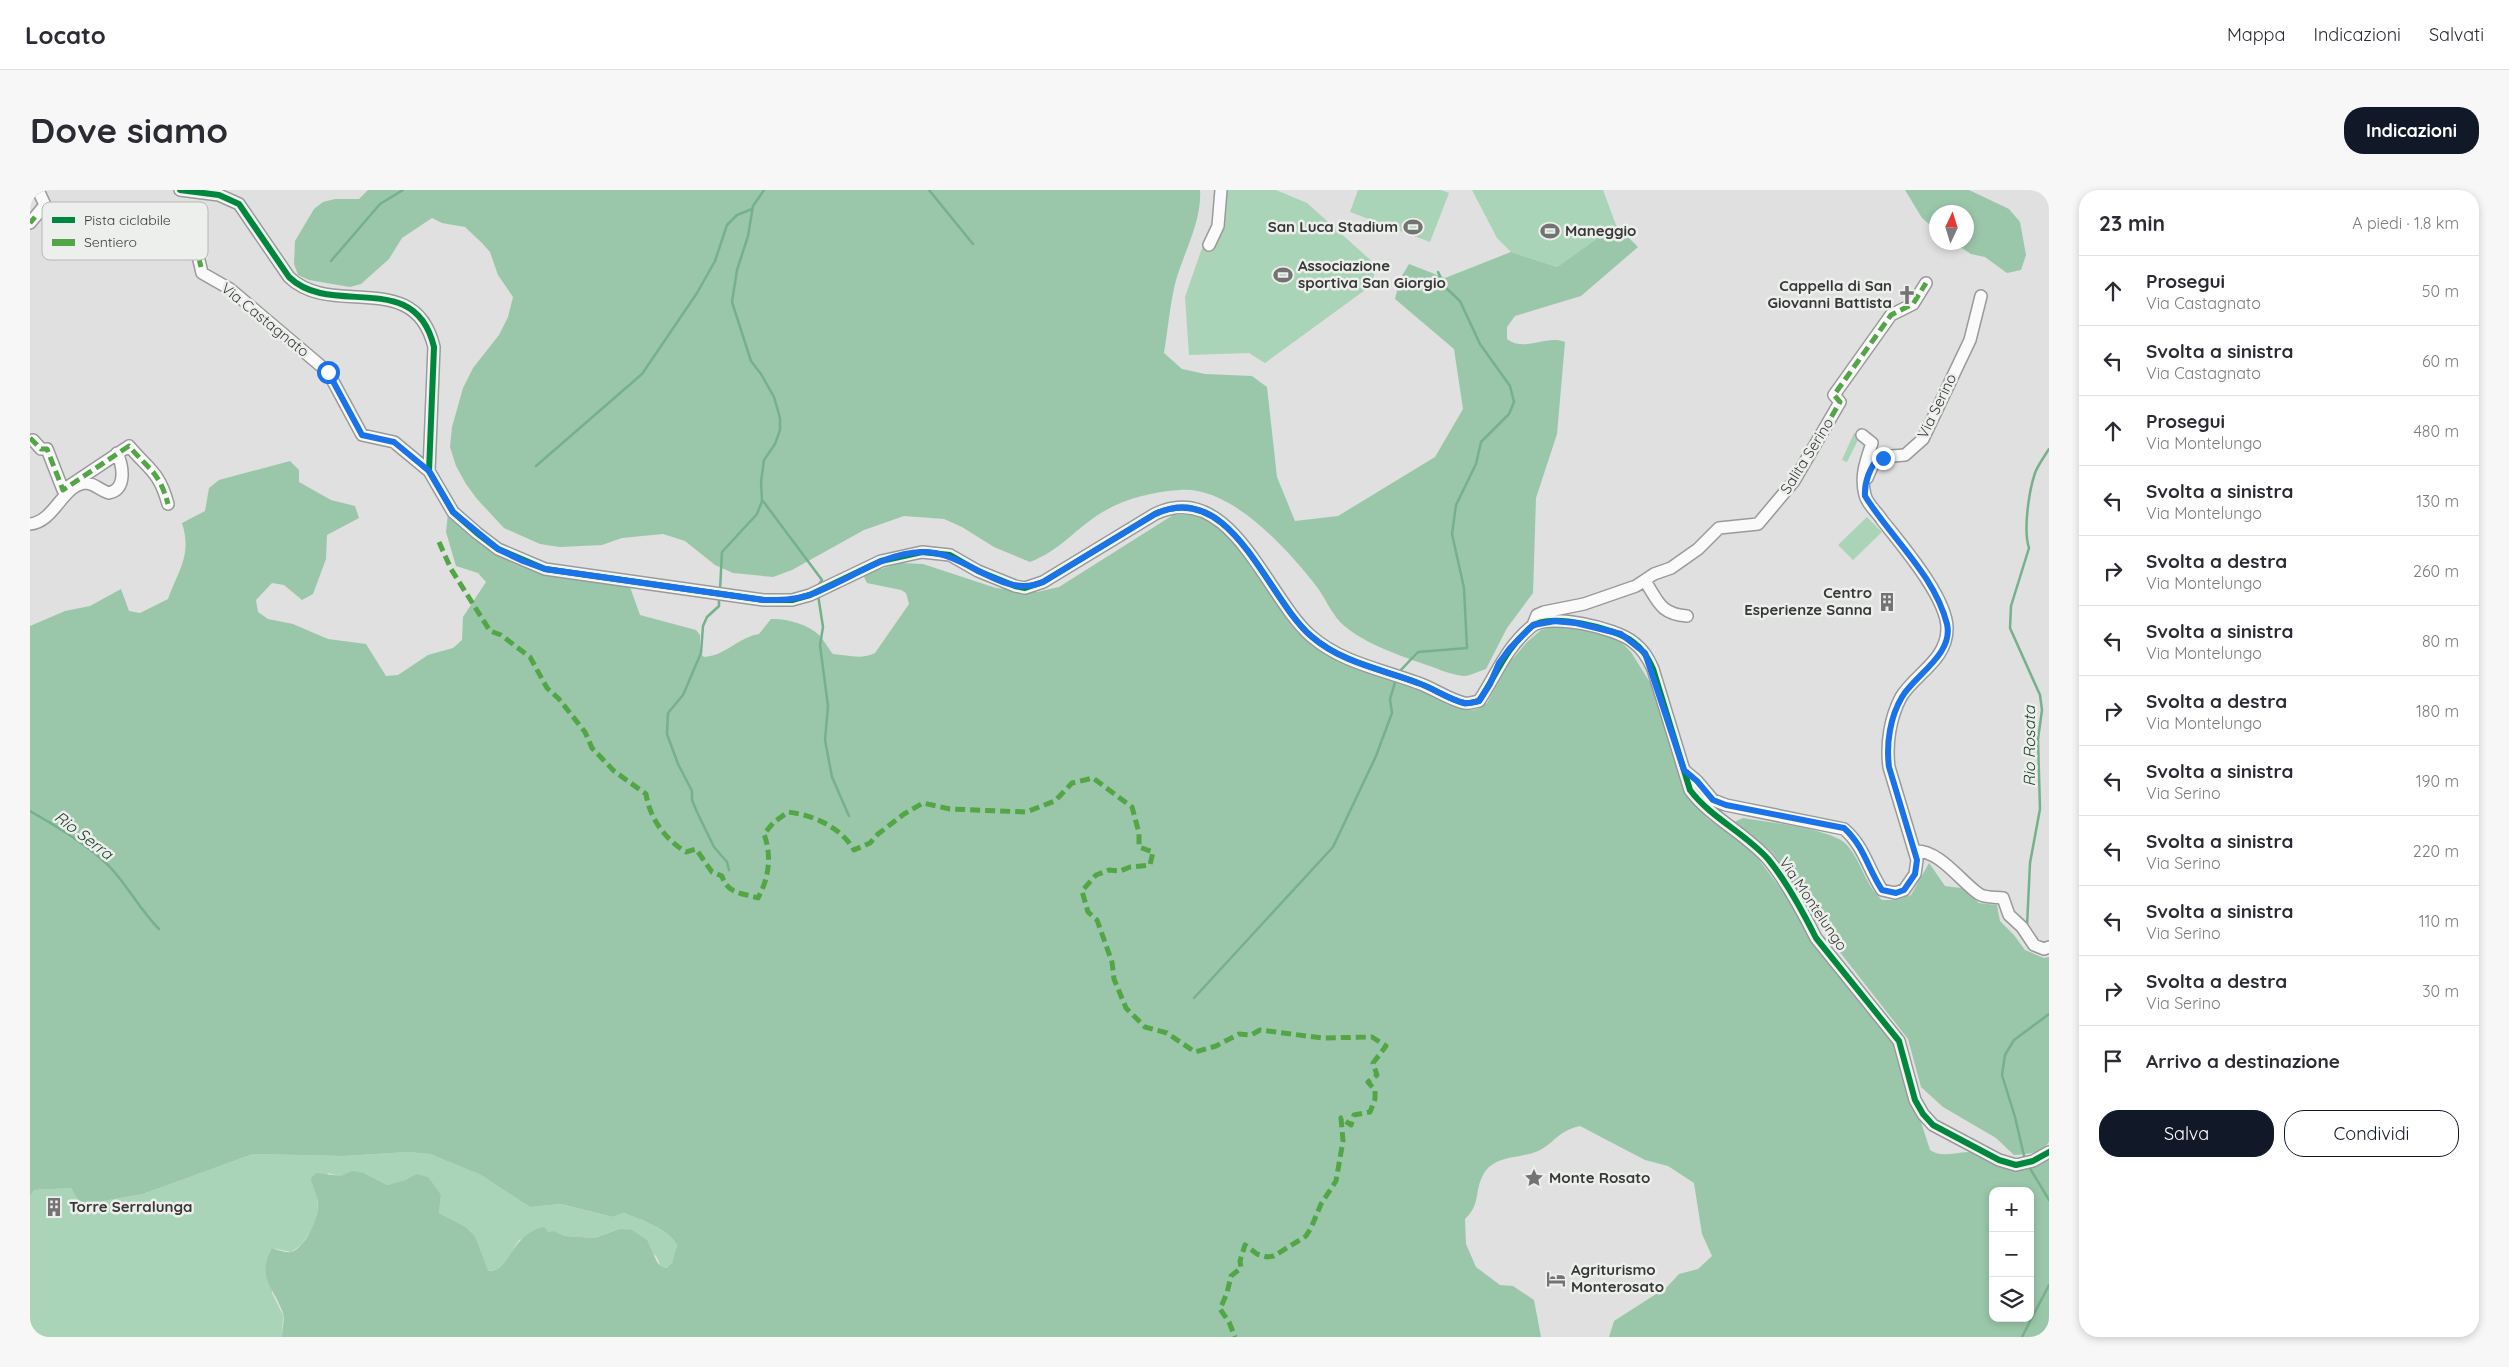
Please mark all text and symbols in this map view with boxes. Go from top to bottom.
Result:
text: Locato [25,20,106,50]
text: Mappa [2227,23,2285,46]
text: Indicazioni [2313,23,2401,46]
text: Salvati [2429,23,2484,46]
button: Indicazioni [2344,107,2479,154]
text: Dove siamo [30,108,228,152]
legend [42,202,208,260]
north arrow [1929,205,1974,250]
text: 23 min [2099,210,2165,236]
text: Pista ciclabile [84,211,171,229]
text: A piedi · 1.8 km [2352,213,2459,233]
sports icon: San Luca Stadium [1402,216,1424,238]
place label: San Luca Stadium [1268,217,1398,236]
sports icon: Maneggio [1539,220,1561,242]
place label: Maneggio [1565,221,1636,240]
text: Sentiero [84,233,137,251]
place label: Associazione sportiva San Giorgio [1298,256,1446,292]
sports icon: Associazione sportiva San Giorgio [1272,264,1294,286]
text: Prosegui [2146,269,2225,293]
place label: Cappella di San Giovanni Battista [1767,276,1892,312]
icon: ahead [2099,277,2127,305]
street label: Via Castagnato [218,278,313,361]
text: 50 m [2422,281,2459,301]
church icon: Cappella di San Giovanni Battista [1896,284,1918,306]
text: Via Castagnato [2146,293,2261,313]
text: Svolta a sinistra [2146,339,2293,363]
icon: left [2099,347,2127,375]
text: 60 m [2422,351,2459,371]
route start [317,361,340,384]
text: Via Castagnato [2146,363,2261,383]
street label: Via Serino [1913,370,1960,441]
text: Prosegui [2146,409,2225,433]
street label: Salita Serino [1776,414,1837,497]
icon: ahead [2099,417,2127,445]
text: 480 m [2413,421,2459,441]
text: Via Montelungo [2146,433,2262,453]
route end [1872,447,1895,470]
text: Svolta a sinistra [2146,479,2293,503]
icon: left [2099,487,2127,515]
text: 130 m [2416,491,2459,511]
text: Via Montelungo [2146,503,2262,523]
text: Svolta a destra [2146,549,2287,573]
icon: right [2099,557,2127,585]
text: 260 m [2413,561,2459,581]
text: Via Montelungo [2146,573,2262,593]
place label: Centro Esperienze Sanna [1744,583,1872,619]
building icon: Centro Esperienze Sanna [1876,591,1898,613]
text: Svolta a sinistra [2146,619,2293,643]
icon: left [2099,627,2127,655]
text: 80 m [2422,631,2459,651]
text: Via Montelungo [2146,643,2262,663]
text: Svolta a destra [2146,689,2287,713]
icon: right [2099,697,2127,725]
text: 180 m [2416,701,2459,721]
water label: Rio Rosata [2019,704,2039,786]
text: Via Montelungo [2146,713,2262,733]
text: Svolta a sinistra [2146,759,2293,783]
icon: left [2099,767,2127,795]
text: 190 m [2416,771,2459,791]
text: Via Serino [2146,783,2221,803]
water label: Rio Serra [51,807,118,864]
text: Svolta a sinistra [2146,829,2293,853]
icon: left [2099,837,2127,865]
text: 220 m [2413,841,2459,861]
street label: Via Montelungo [1775,853,1852,954]
text: Via Serino [2146,853,2221,873]
text: Svolta a sinistra [2146,899,2293,923]
icon: left [2099,907,2127,935]
text: 110 m [2419,911,2459,931]
text: Via Serino [2146,923,2221,943]
text: Svolta a destra [2146,969,2287,993]
icon: right [2099,977,2127,1005]
text: 30 m [2422,981,2459,1001]
text: Via Serino [2146,993,2221,1013]
icon: arrive [2099,1047,2127,1075]
text: Arrivo a destinazione [2146,1049,2340,1073]
button: Salva [2099,1110,2274,1157]
button: Condividi [2284,1110,2459,1157]
place icon: Monte Rosato [1523,1167,1545,1189]
place label: Monte Rosato [1549,1168,1650,1187]
map controls [1989,1187,2034,1322]
button: + [1989,1187,2034,1232]
building icon: Torre Serralunga [43,1196,65,1218]
place label: Torre Serralunga [69,1197,192,1216]
button: − [1989,1232,2034,1277]
place label: Agriturismo Monterosato [1571,1260,1664,1296]
hotel icon: Agriturismo Monterosato [1545,1268,1567,1290]
button: layers [1989,1277,2034,1322]

